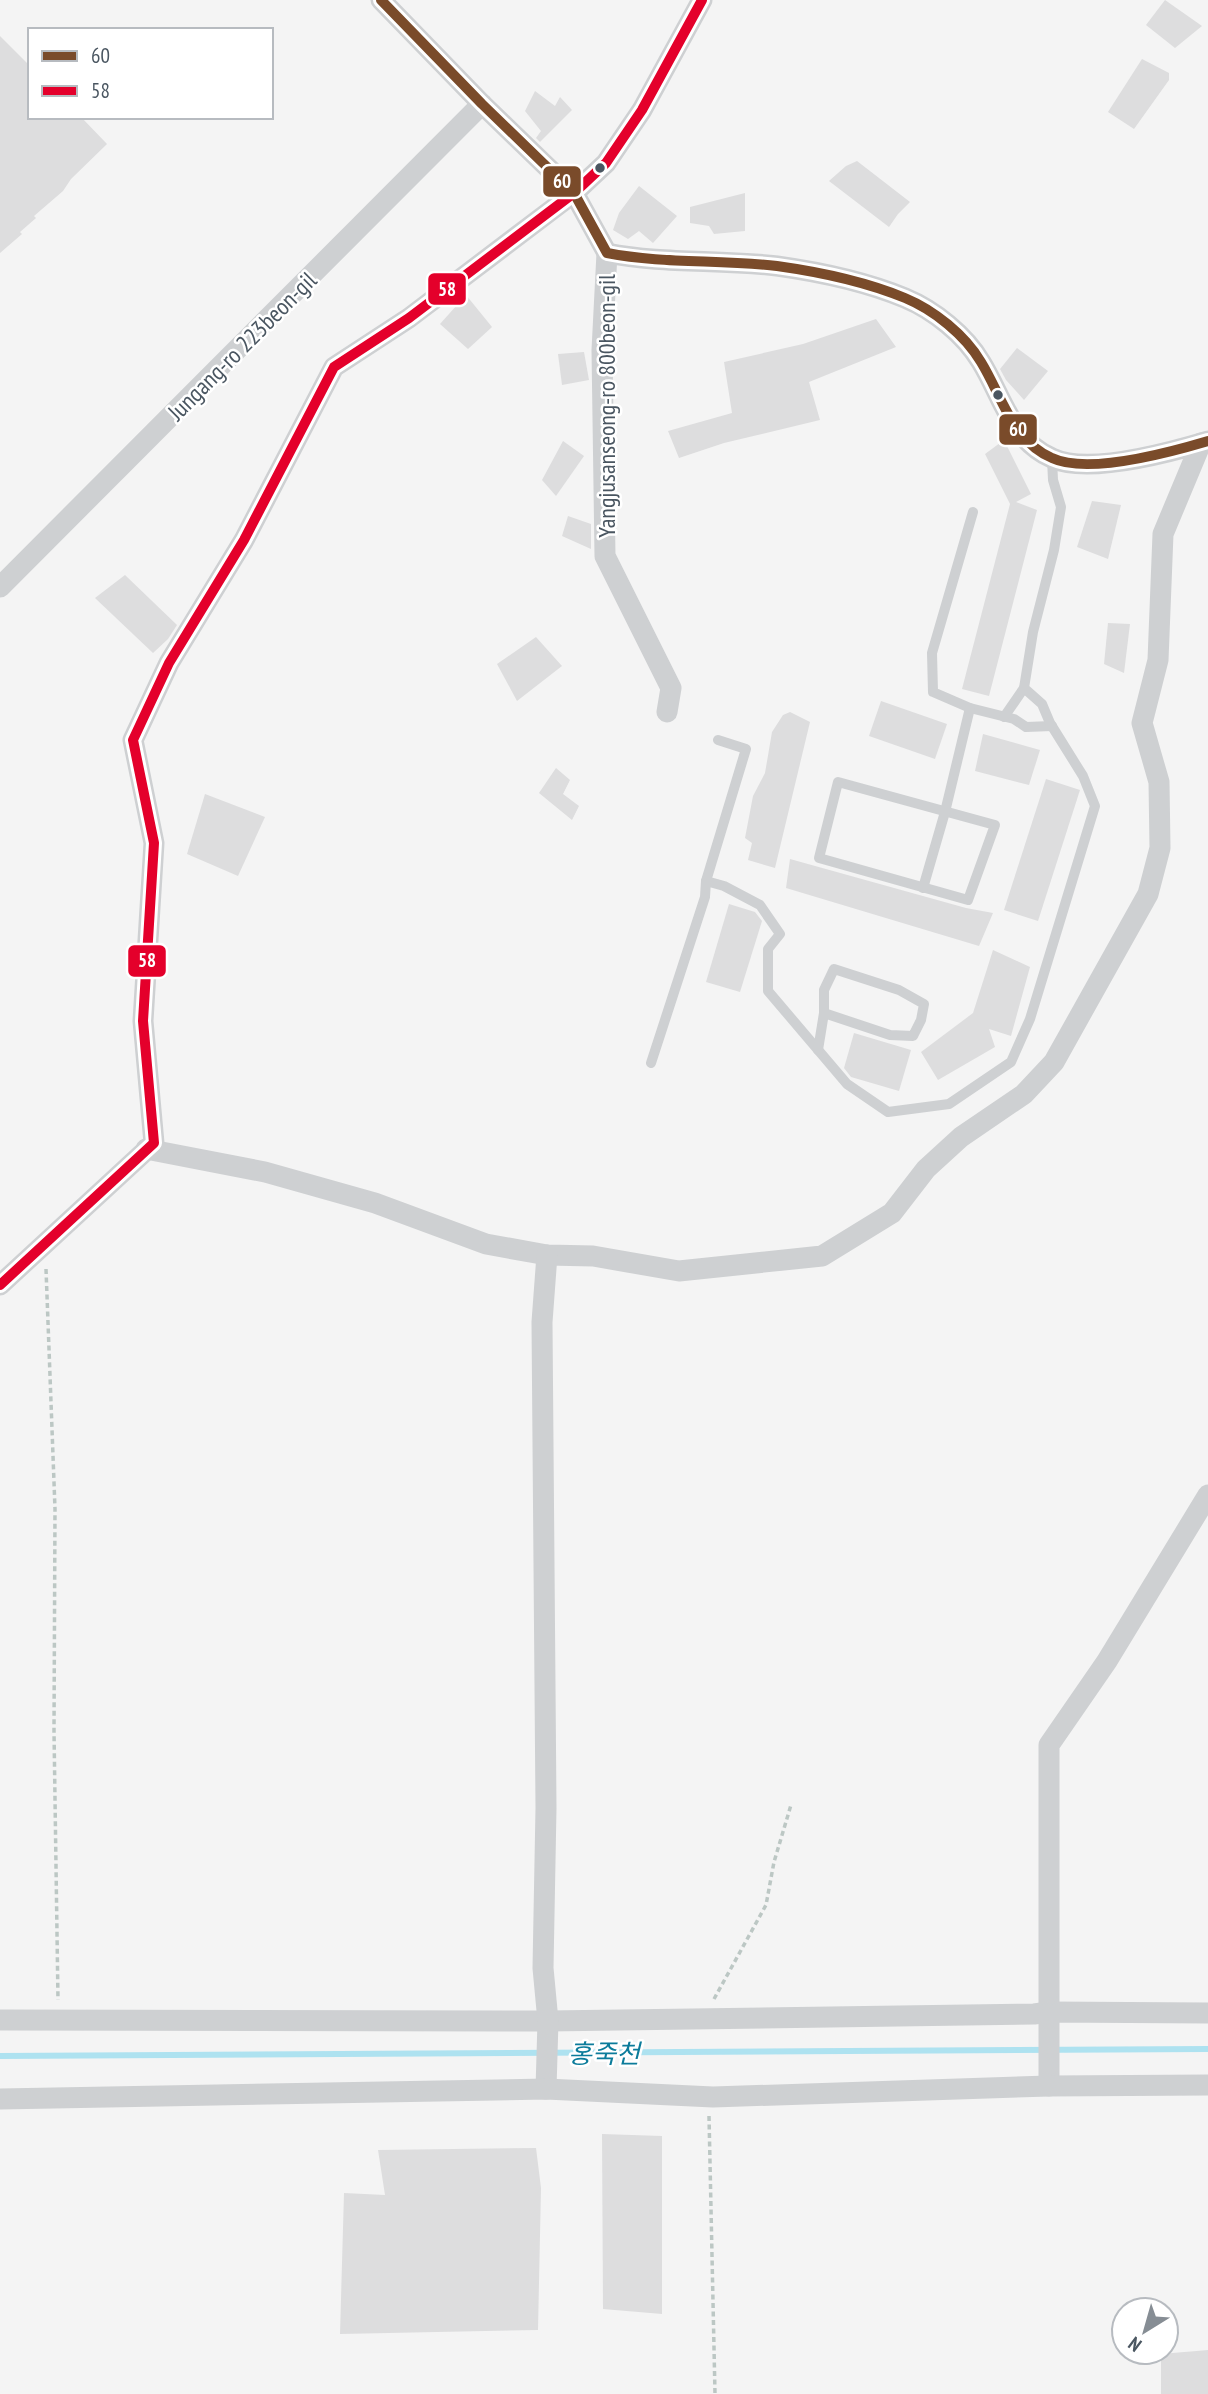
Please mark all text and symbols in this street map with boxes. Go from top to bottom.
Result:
legend [28,28,273,119]
text: 60 [91,42,110,69]
text: 58 [91,77,110,104]
unlabelled marker [593,161,607,175]
line badge: 60 [542,165,582,198]
text: 60 [553,169,571,193]
street label: Jungang-ro 223beon-gil [160,265,323,428]
line badge: 58 [427,272,467,306]
street label: Yangjusanseong-ro 800beon-gil [591,274,622,538]
text: 58 [438,277,456,301]
unlabelled marker [991,388,1005,402]
line badge: 60 [998,413,1038,446]
text: 60 [1009,417,1027,441]
line badge: 58 [127,944,167,978]
text: 58 [138,948,156,972]
water label: 홍죽천 [568,2037,643,2070]
north arrow [1110,2296,1180,2366]
text: N [1123,2332,1146,2357]

